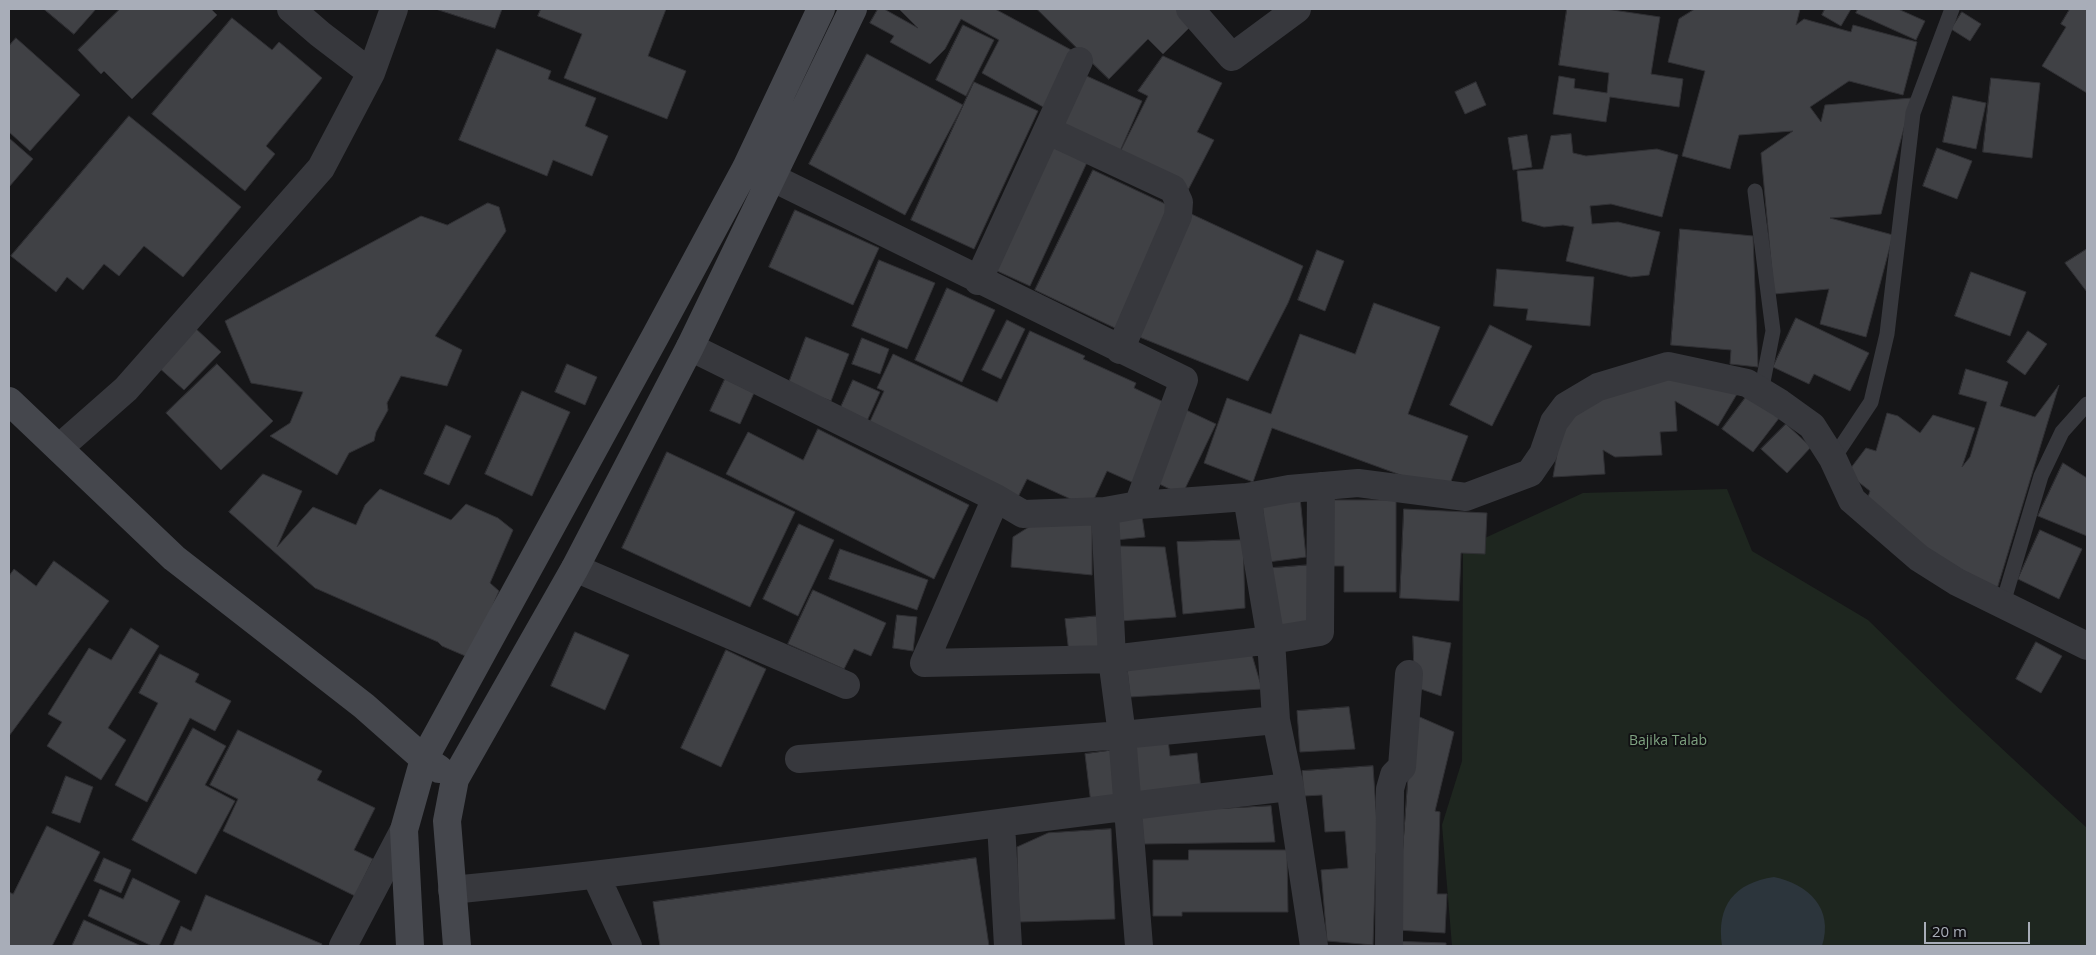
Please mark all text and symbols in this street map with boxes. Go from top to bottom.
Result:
park label: Bajika Talab [1629,733,1707,749]
scale bar [1926,912,2032,944]
text: 20 m [1932,921,1967,941]

